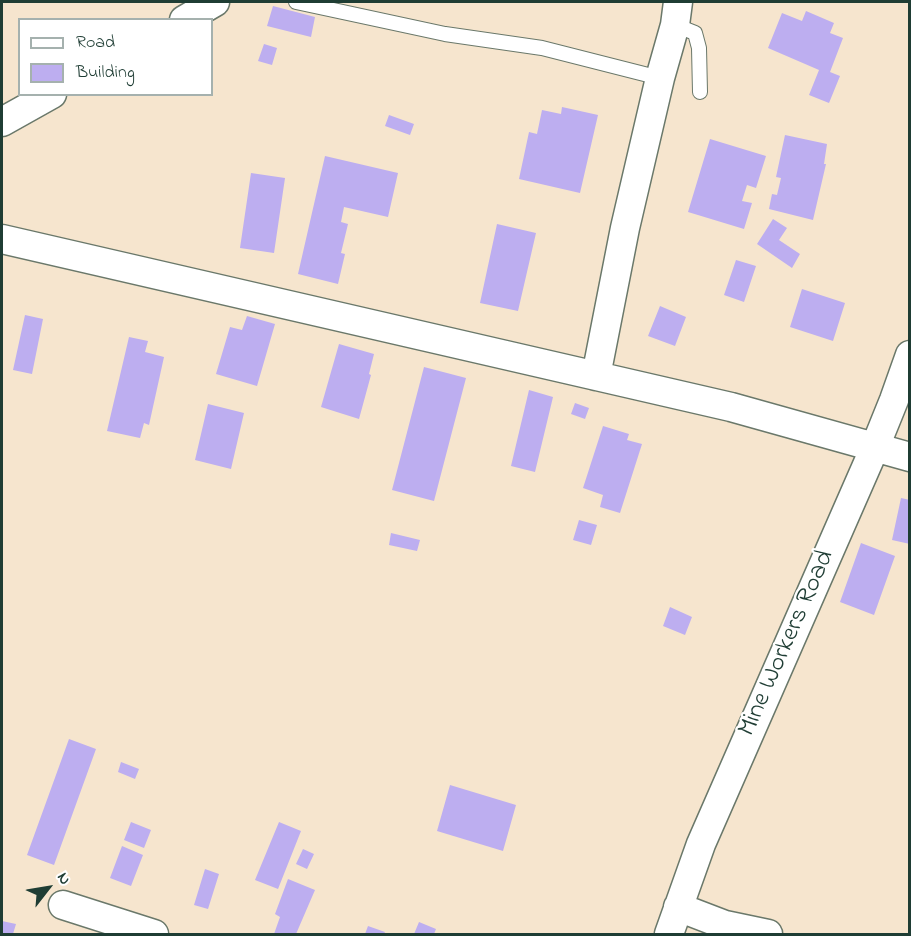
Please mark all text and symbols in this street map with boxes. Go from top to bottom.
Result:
legend [18,18,213,96]
text: Road [76,30,115,56]
text: Building [76,60,135,86]
street label: Mine Workers Road [733,546,843,742]
north arrow [18,858,78,918]
text: N [50,868,76,890]

